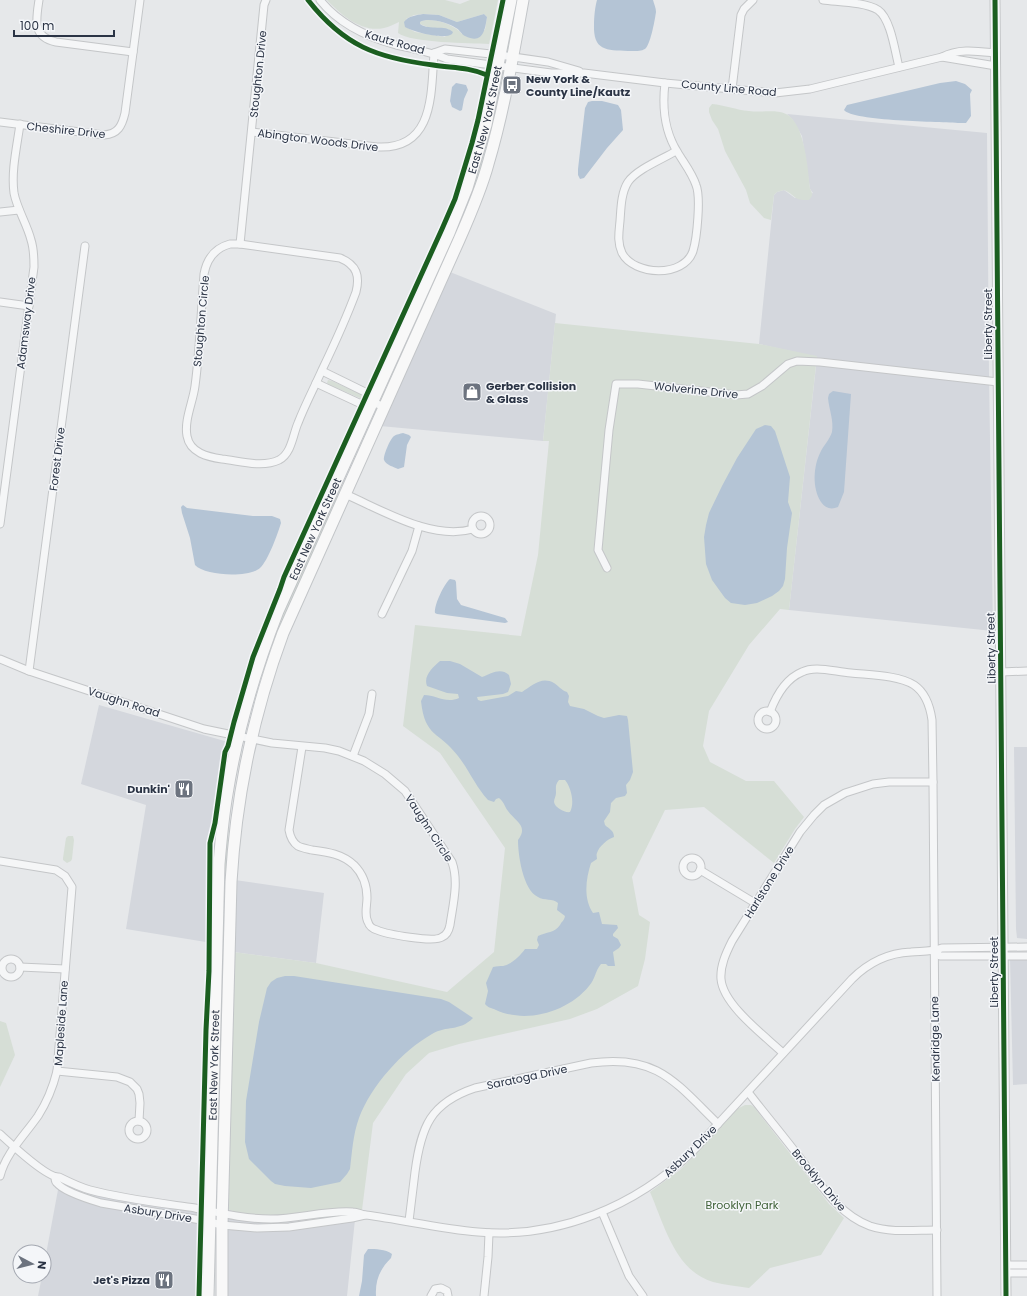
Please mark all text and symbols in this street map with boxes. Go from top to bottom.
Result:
scale bar [14,12,114,38]
text: 100 m [20,17,54,34]
street label: Kautz Road [363,26,427,58]
street label: Stoughton Drive [245,29,271,118]
street label: East New York Street [464,64,506,176]
place label: New York & County Line/Kautz [526,71,631,100]
bus stop icon: New York & County Line/Kautz [501,74,523,96]
street label: County Line Road [681,76,777,100]
street label: Cheshire Drive [26,118,106,142]
street label: Abington Woods Drive [257,125,379,155]
street label: Stoughton Circle [189,275,213,367]
street label: Adamsway Drive [12,276,40,370]
street label: Liberty Street [980,288,996,360]
place label: Gerber Collision & Glass [486,378,576,407]
street label: Wolverine Drive [653,378,739,402]
shop icon: Gerber Collision & Glass [461,381,483,403]
street label: Forest Drive [45,426,69,492]
street label: East New York Street [285,475,345,583]
street label: Liberty Street [982,612,1000,684]
street label: Vaughn Road [86,683,162,721]
restaurant icon: Dunkin' [173,778,195,800]
place label: Dunkin' [127,781,170,797]
street label: Vaughn Circle [401,791,457,865]
street label: Harlstone Drive [740,842,798,921]
street label: Liberty Street [986,936,1002,1008]
street label: Mapleside Lane [50,980,72,1066]
street label: Kendridge Lane [926,996,944,1082]
street label: East New York Street [204,1009,223,1121]
street label: Saratoga Drive [485,1061,569,1093]
street label: Asbury Drive [660,1121,720,1181]
street label: Brooklyn Drive [788,1145,850,1215]
park label: Brooklyn Park [705,1197,779,1213]
street label: Asbury Drive [123,1200,193,1226]
north arrow [12,1244,52,1284]
text: N [33,1260,50,1270]
restaurant icon: Jet's Pizza [153,1269,175,1291]
place label: Jet's Pizza [93,1272,150,1288]

